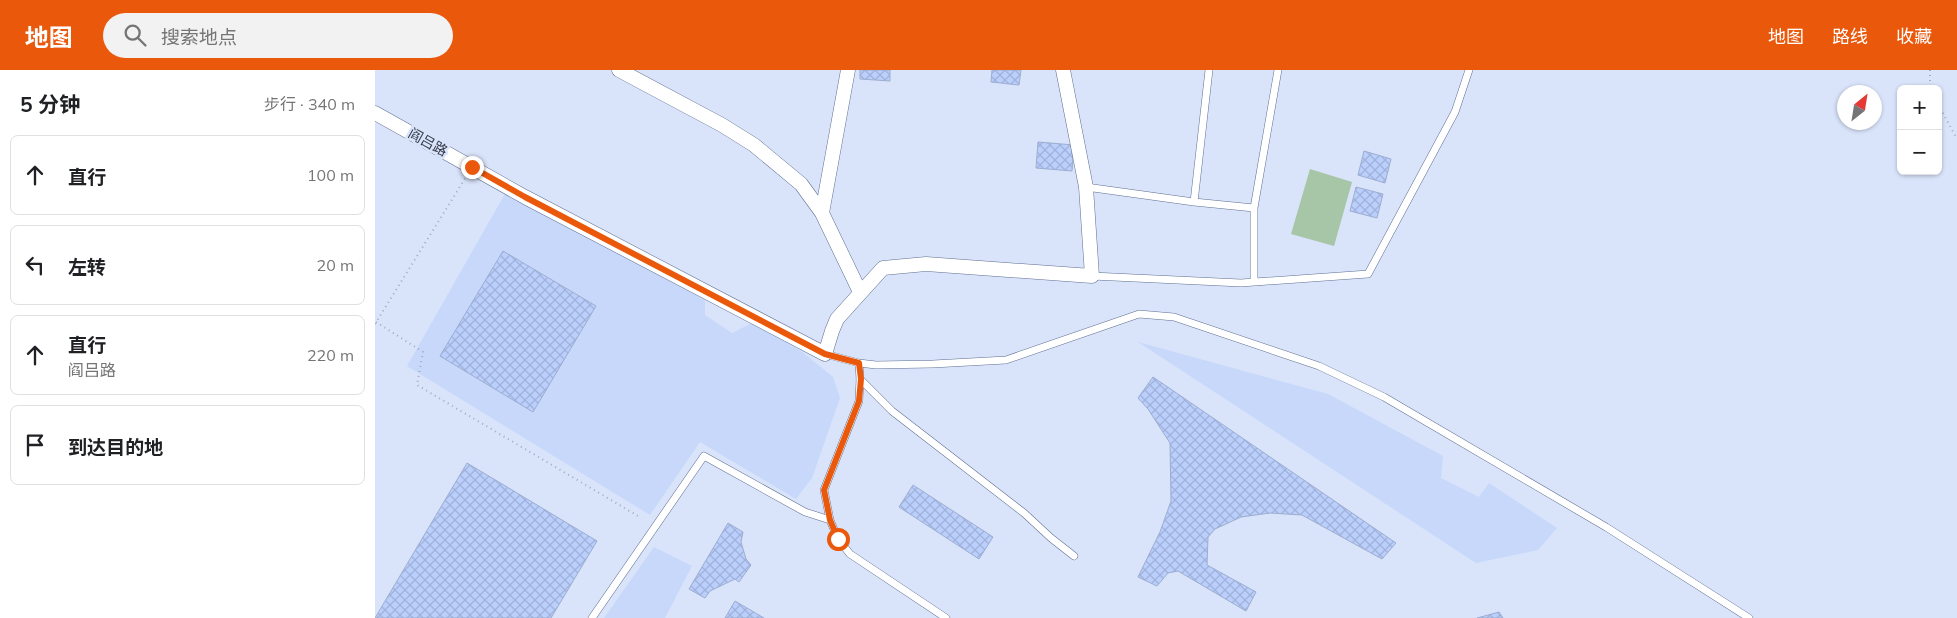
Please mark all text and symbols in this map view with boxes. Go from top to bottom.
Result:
search box [103,13,453,58]
icon: search [121,21,149,49]
text: 地图 [25,22,73,52]
text: 搜索地点 [161,25,237,49]
text: 地图 [1768,25,1804,48]
text: 路线 [1832,25,1868,48]
text: 收藏 [1896,25,1932,48]
north arrow [1837,85,1882,130]
map controls [1897,85,1942,175]
button: + [1897,85,1942,130]
text: 5 分钟 [20,91,80,117]
text: 步行 · 340 m [264,94,355,114]
street label: 阎吕路 [405,124,451,160]
button: − [1897,130,1942,175]
route end [461,156,484,179]
icon: ahead [21,161,49,189]
text: 直行 [68,165,106,189]
text: 100 m [307,165,354,185]
icon: left [21,251,49,279]
text: 左转 [68,255,106,279]
text: 20 m [317,255,354,275]
text: 直行 [68,333,106,357]
icon: ahead [21,341,49,369]
text: 220 m [307,345,354,365]
text: 阎吕路 [68,360,116,380]
icon: arrive [21,431,49,459]
text: 到达目的地 [68,435,163,459]
route start [827,528,850,551]

